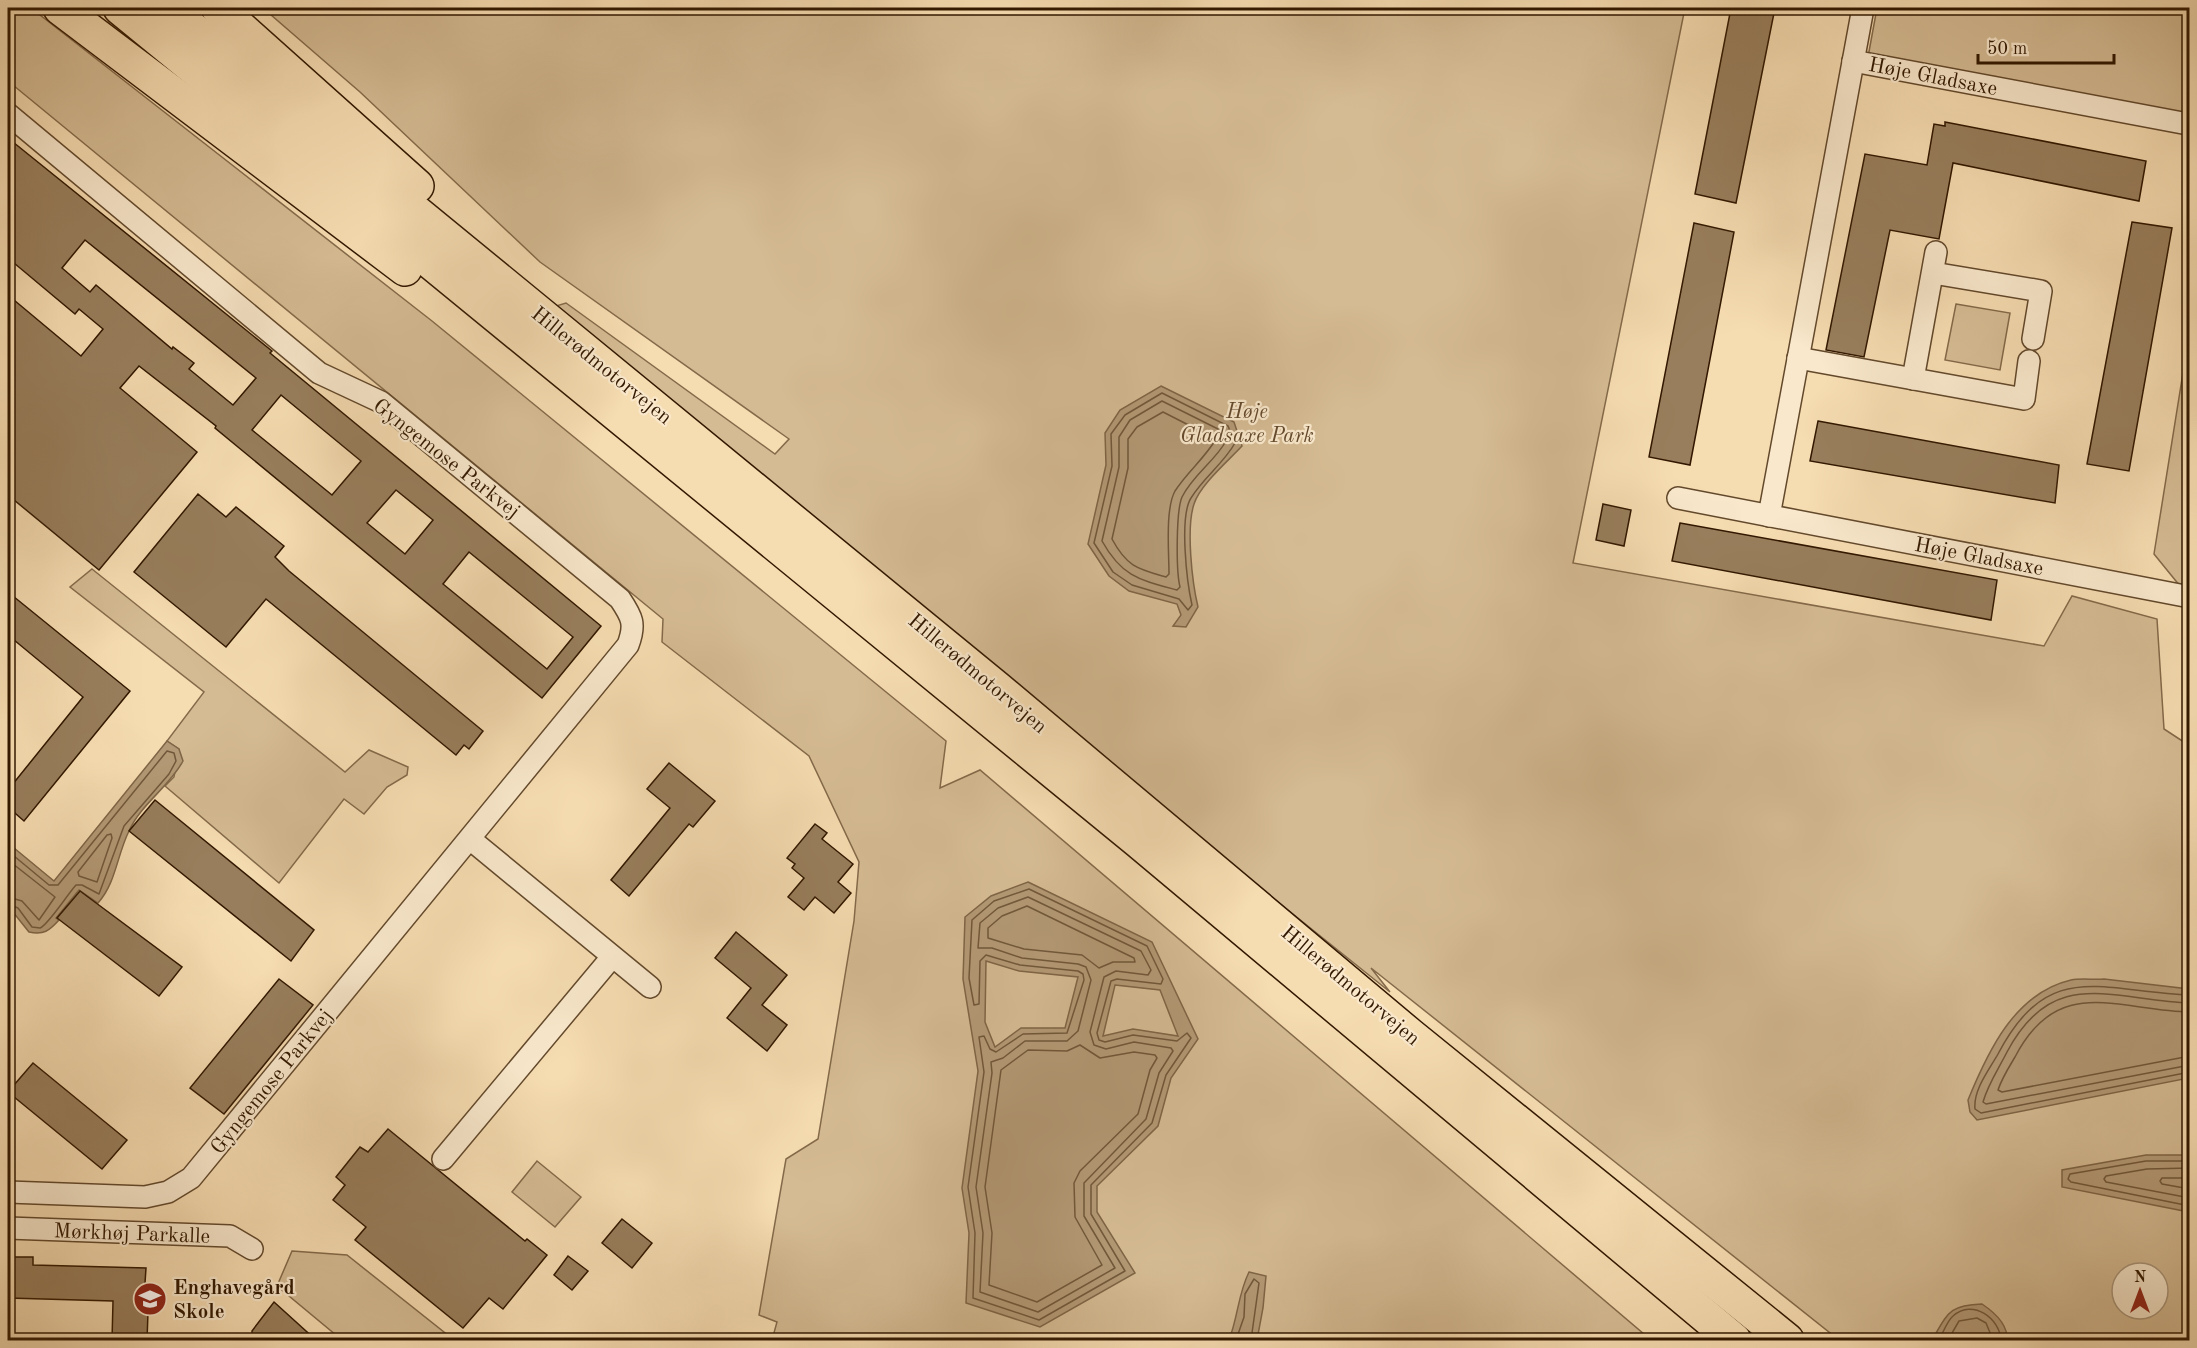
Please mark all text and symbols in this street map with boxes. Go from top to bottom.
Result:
scale bar [1978,27,2114,65]
text: 50 m [1987,40,2027,58]
street label: Høje Gladsaxe [1866,55,1999,100]
street label: Hillerødmotorvejen [527,303,675,429]
street label: Gyngemose Parkvej [369,395,524,523]
park label: Høje Gladsaxe Park [1180,402,1314,447]
street label: Høje Gladsaxe [1912,535,2045,580]
street label: Hillerødmotorvejen [904,610,1051,738]
street label: Hillerødmotorvejen [1277,922,1424,1050]
street label: Gyngemose Parkvej [207,1005,337,1159]
street label: Mørkhøj Parkalle [53,1221,211,1248]
north arrow [2110,1261,2170,1321]
text: N [2134,1270,2147,1286]
place label: Enghavegård Skole [173,1278,295,1323]
school or university icon: Enghavegård Skole [132,1281,168,1317]

